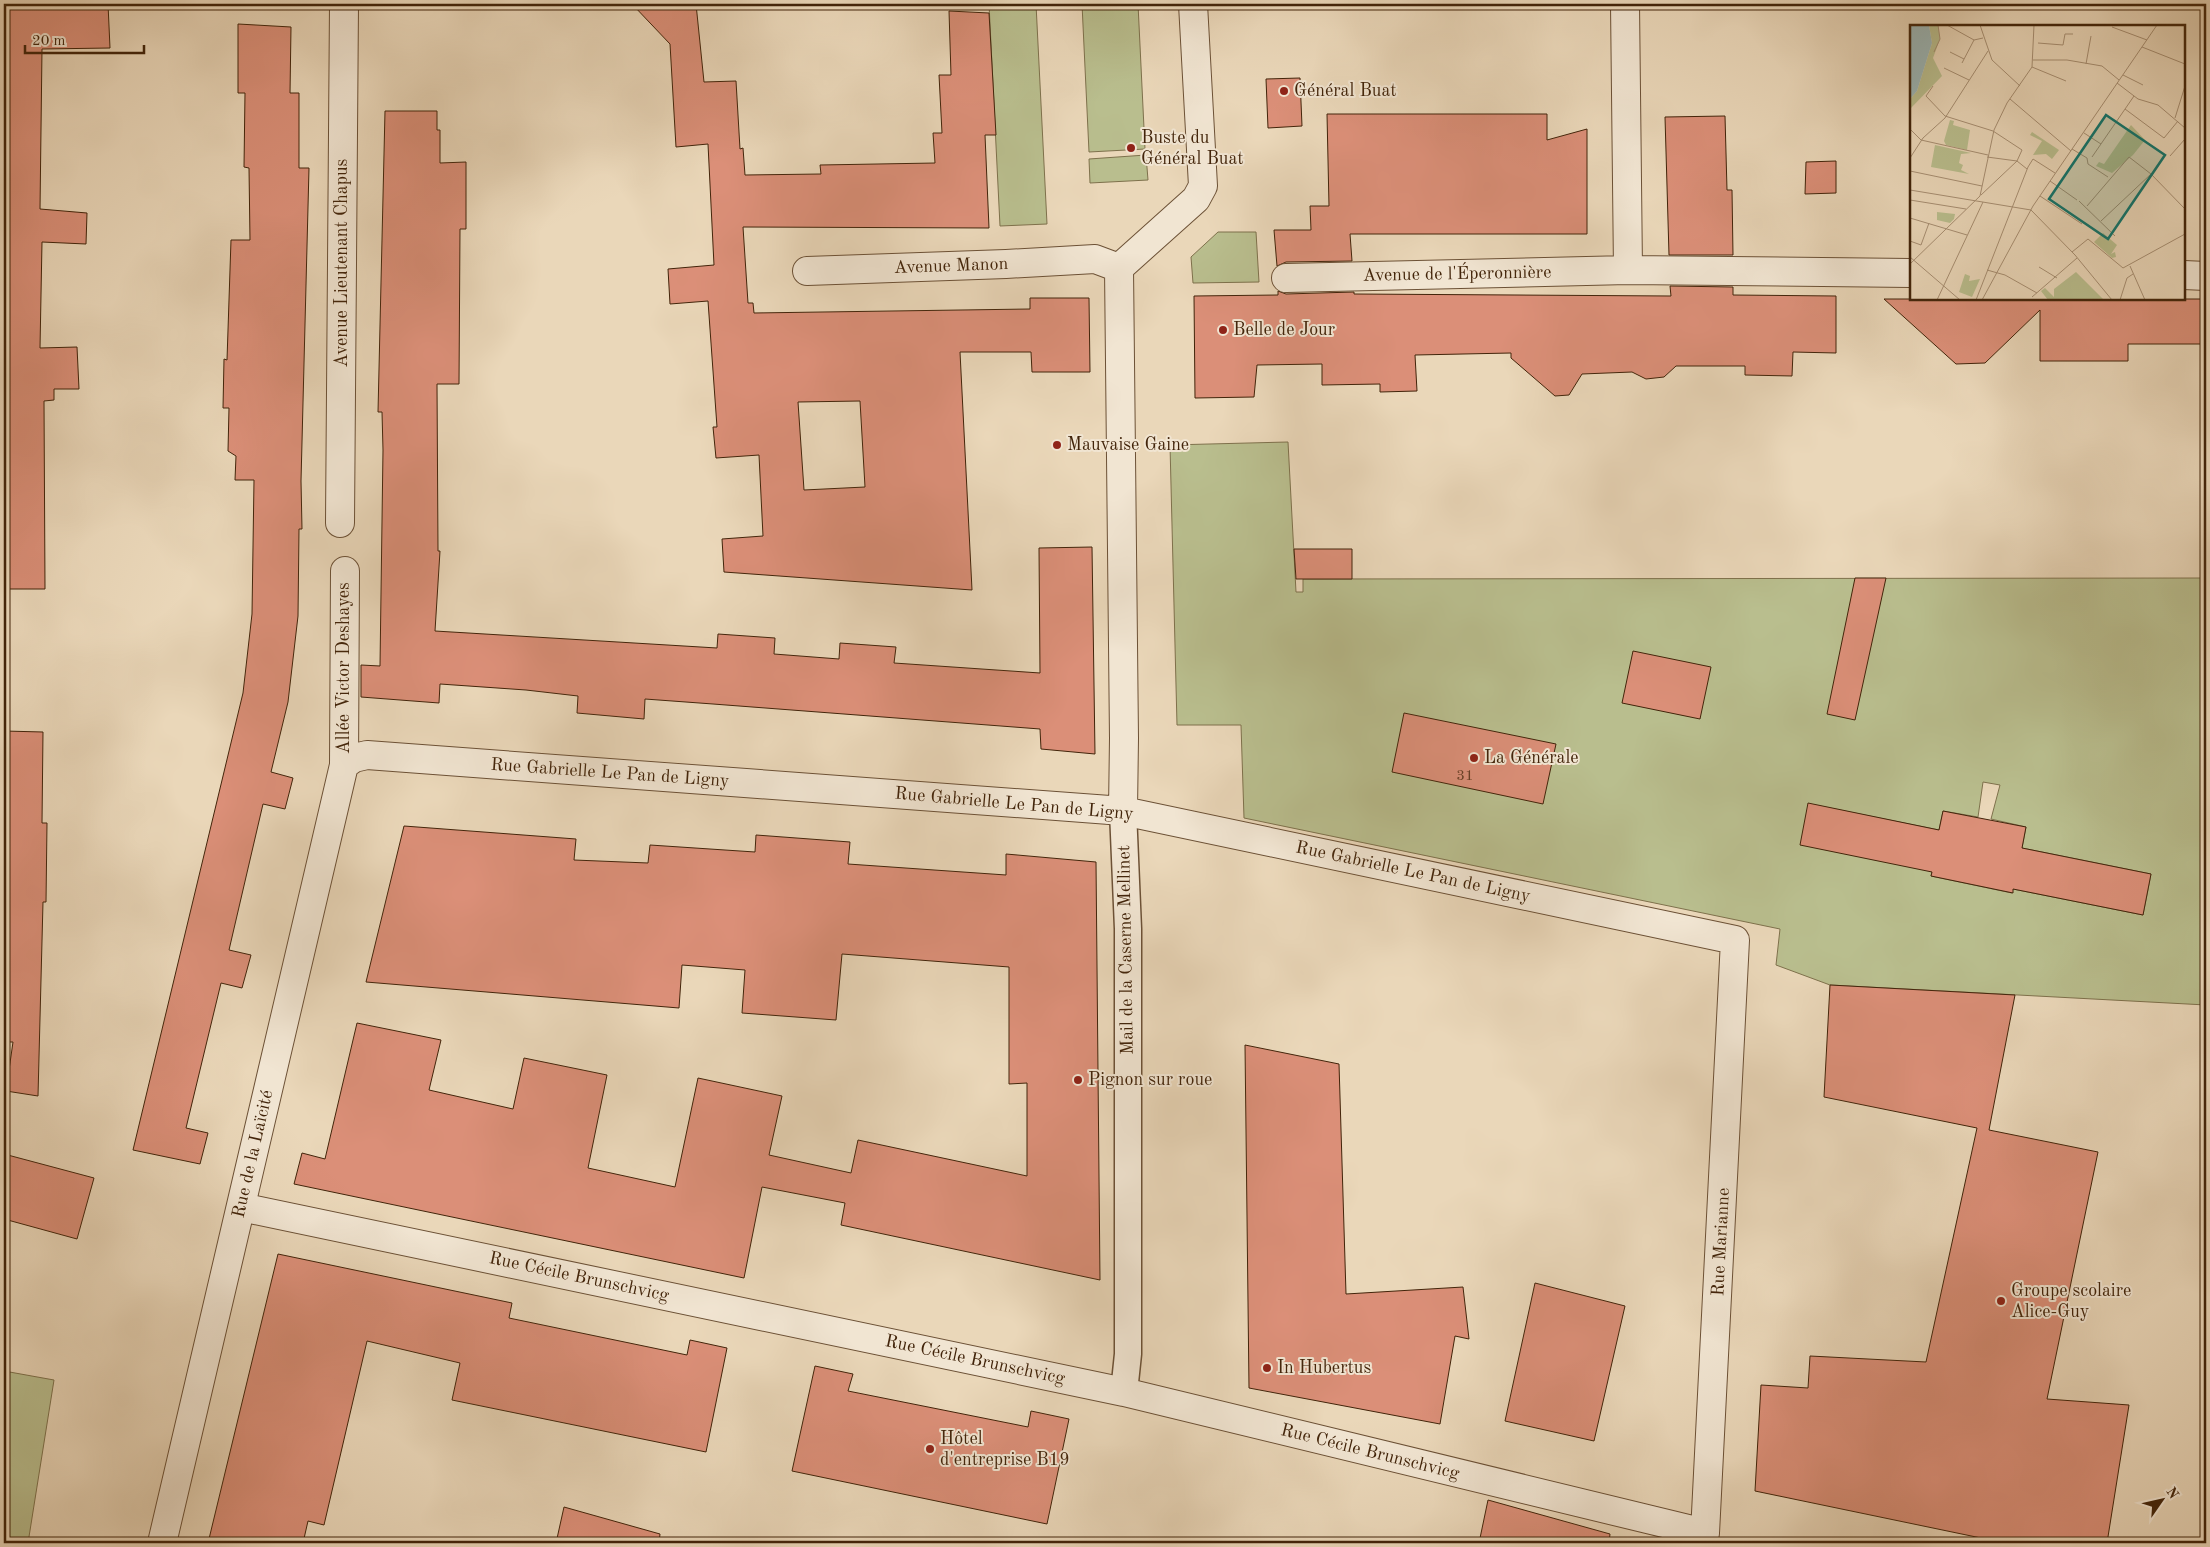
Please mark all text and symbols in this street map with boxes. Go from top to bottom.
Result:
scale bar [25,22,144,54]
inset map [1910,25,2185,300]
text: 20 m [32,34,66,49]
place label: Général Buat [1294,82,1397,100]
marker: Général Buat [1278,85,1290,97]
place label: Buste du Général Buat [1141,129,1244,168]
marker: Buste du Général Buat [1125,142,1137,154]
street label: Avenue Lieutenant Chapus [333,158,351,367]
street label: Avenue Manon [893,255,1009,277]
street label: Avenue de l'Éperonnière [1362,259,1551,285]
place label: Belle de Jour [1233,321,1336,339]
marker: Belle de Jour [1217,324,1229,336]
place label: Mauvaise Gaine [1067,436,1189,454]
marker: Mauvaise Gaine [1051,439,1063,451]
street label: Allée Victor Deshayes [335,582,353,754]
place label: La Générale [1484,749,1579,767]
marker: La Générale [1468,752,1480,764]
street label: Rue Gabrielle Le Pan de Ligny [490,756,731,790]
house number: 31 [1456,769,1474,784]
street label: Rue Gabrielle Le Pan de Ligny [894,785,1135,823]
street label: Rue Gabrielle Le Pan de Ligny [1294,838,1532,906]
street label: Mail de la Caserne Mellinet [1115,845,1137,1055]
place label: Pignon sur roue [1088,1071,1212,1089]
marker: Pignon sur roue [1072,1074,1084,1086]
street label: Rue de la Laïcité [230,1088,276,1220]
street label: Rue Marianne [1709,1187,1733,1297]
street label: Rue Cécile Brunschvicg [487,1249,671,1305]
place label: Groupe scolaire Alice-Guy [2011,1282,2131,1321]
marker: Groupe scolaire Alice-Guy [1995,1295,2007,1307]
street label: Rue Cécile Brunschvicg [883,1332,1067,1388]
place label: In Hubertus [1277,1359,1371,1377]
marker: In Hubertus [1261,1362,1273,1374]
street label: Rue Cécile Brunschvicg [1279,1421,1462,1483]
place label: Hôtel d'entreprise B19 [940,1430,1070,1469]
marker: Hôtel d'entreprise B19 [924,1443,936,1455]
north arrow [2138,1474,2188,1524]
text: N [2163,1485,2181,1502]

